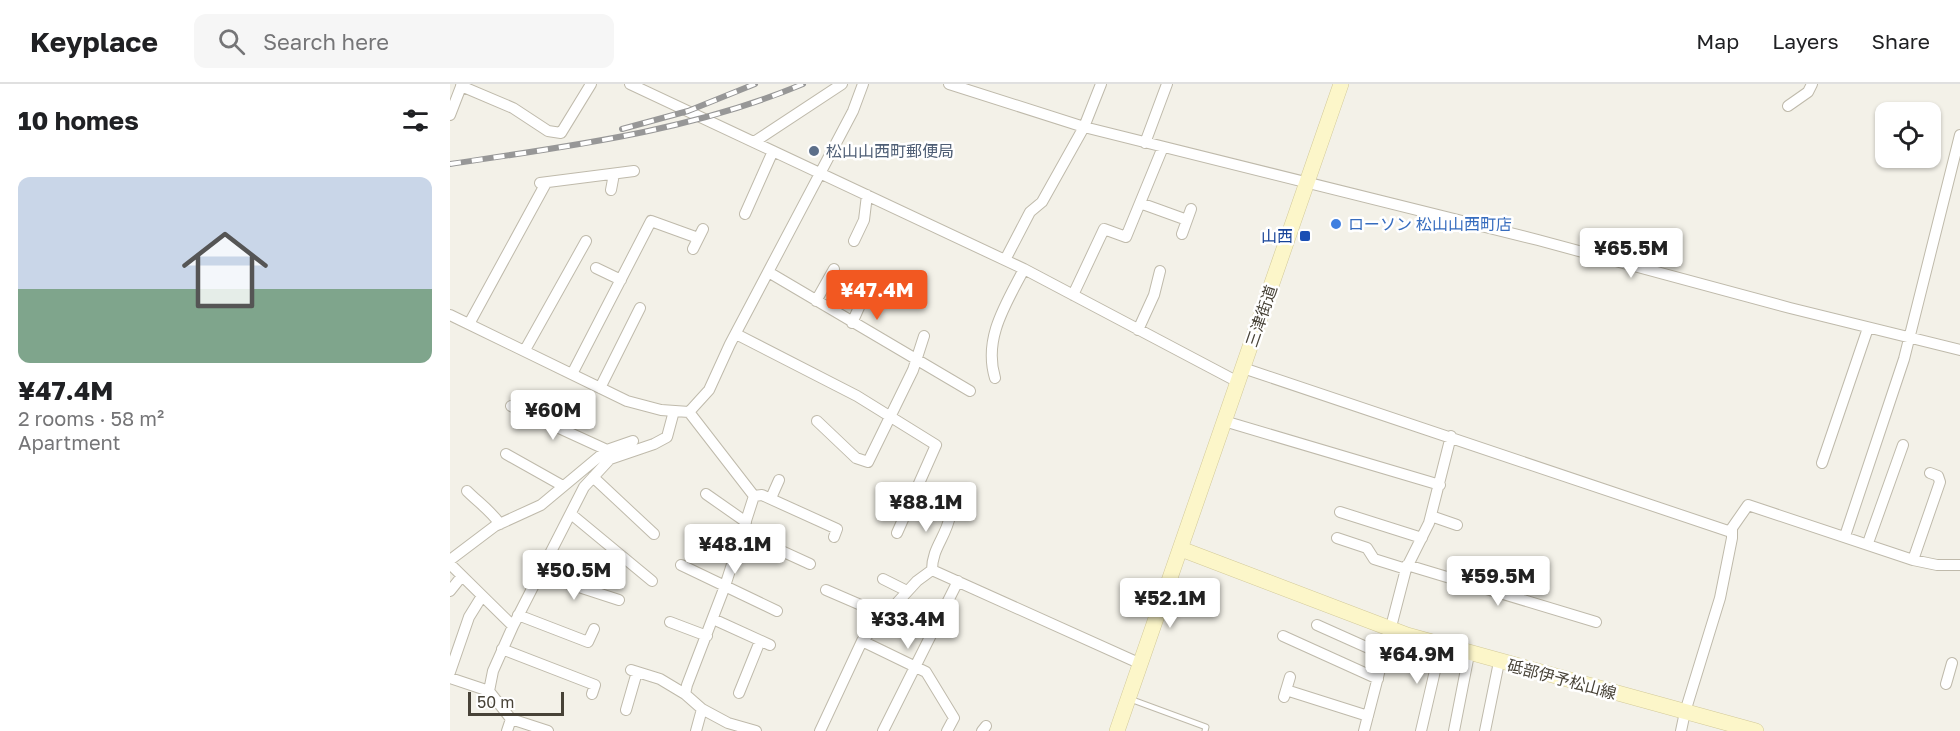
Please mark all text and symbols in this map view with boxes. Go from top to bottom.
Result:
search box [194,14,614,68]
text: Keyplace [30,25,158,58]
icon: search [215,25,248,58]
text: Search here [263,28,389,55]
text: Map [1696,28,1739,54]
text: Layers [1772,28,1839,54]
text: Share [1872,28,1930,54]
map controls [1875,102,1941,168]
button: locate [1875,102,1941,168]
icon: filters [399,104,432,137]
text: 10 homes [18,105,139,136]
place label: 松山山西町郵便局 [826,141,954,161]
marker: 松山山西町郵便局 [807,144,821,158]
place label: ローソン 松山山西町店 [1348,214,1512,234]
icon: home [171,216,279,324]
marker: ローソン 松山山西町店 [1329,217,1343,231]
place label: 山西 [1261,226,1293,246]
pin: ¥65.5M [1582,228,1680,279]
marker: 山西 [1298,229,1312,243]
text: ¥65.5M [1594,235,1668,259]
pin: ¥47.4M [828,270,926,321]
text: ¥47.4M [840,277,914,301]
street label: 三津街道 [1241,282,1281,350]
text: ¥47.4M [18,375,113,406]
pin: ¥60M [517,390,589,441]
text: ¥60M [525,397,581,421]
text: 2 rooms · 58 m² [18,406,164,430]
text: Apartment [18,430,121,454]
pin: ¥88.1M [877,482,975,533]
text: ¥88.1M [889,489,963,513]
pin: ¥48.1M [686,524,784,575]
text: ¥48.1M [699,531,772,555]
pin: ¥50.5M [525,550,623,601]
pin: ¥59.5M [1449,556,1547,607]
text: ¥50.5M [537,557,611,581]
text: ¥59.5M [1461,563,1535,587]
pin: ¥52.1M [1121,578,1219,629]
text: ¥52.1M [1134,585,1206,609]
pin: ¥33.4M [859,599,957,650]
text: ¥33.4M [871,606,945,630]
pin: ¥64.9M [1368,634,1466,685]
text: ¥64.9M [1379,641,1455,665]
street label: 砥部伊予松山線 [1505,655,1619,703]
scale bar [468,689,564,716]
text: 50 m [477,692,514,712]

